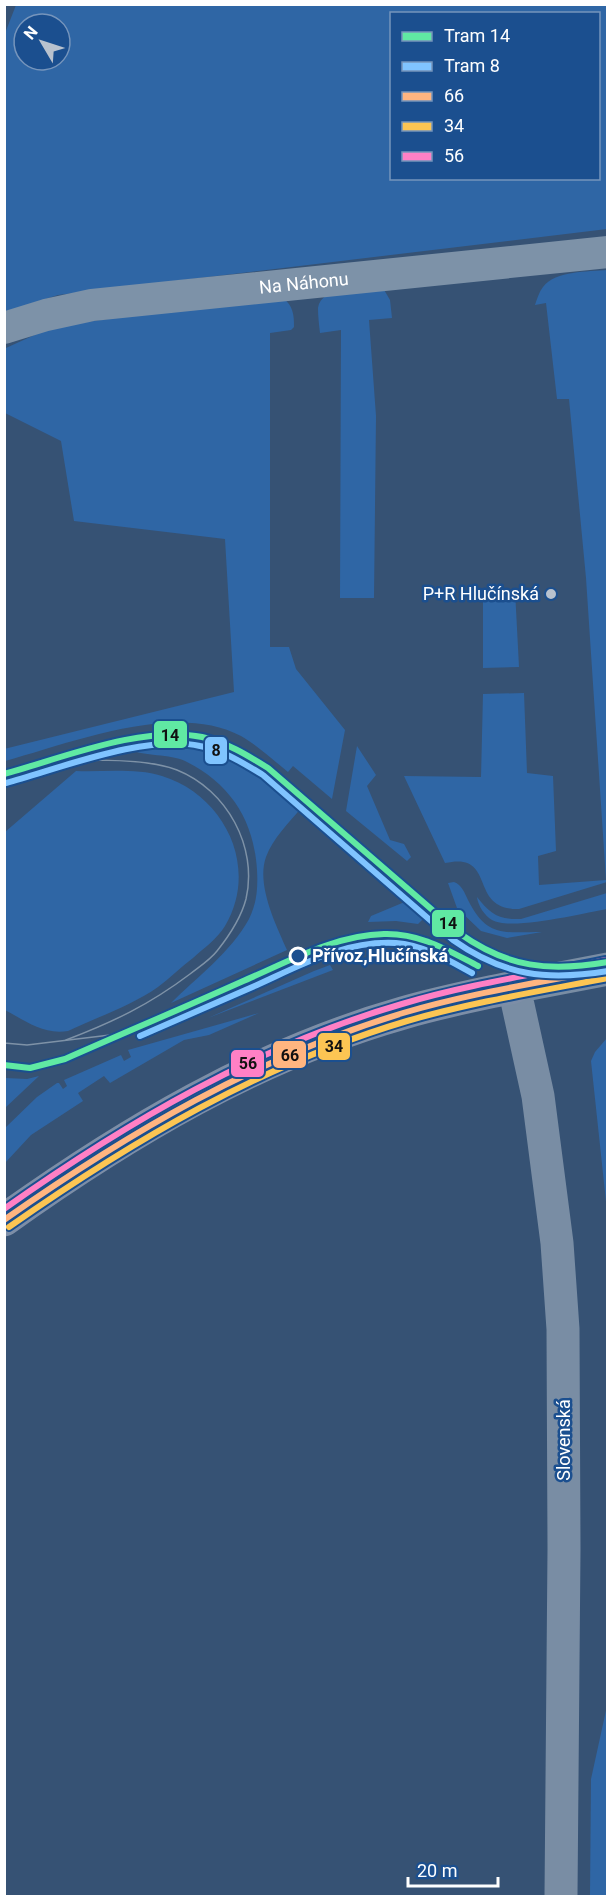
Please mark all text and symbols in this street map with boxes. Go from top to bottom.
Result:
north arrow [12,12,72,72]
legend [390,12,600,180]
text: N [20,23,42,43]
text: Tram 14 [444,25,510,46]
text: Tram 8 [444,55,500,76]
text: 66 [444,85,464,106]
text: 34 [444,115,464,136]
text: 56 [444,145,464,166]
street label: Na Náhonu [258,268,350,298]
place label: P+R Hlučínská [423,583,539,604]
marker: P+R Hlučínská [544,587,558,601]
line badge: 14 [153,720,188,749]
text: 14 [161,726,179,745]
line badge: 8 [204,736,228,765]
text: 8 [211,741,221,760]
line badge: 14 [431,909,465,938]
text: 14 [439,914,457,933]
place label: Přívoz,Hlučínská [312,945,448,966]
marker: Přívoz,Hlučínská [289,947,307,965]
line badge: 34 [317,1032,351,1061]
text: 34 [325,1037,343,1056]
line badge: 66 [272,1040,307,1069]
text: 66 [281,1046,299,1065]
line badge: 56 [230,1049,265,1078]
text: 56 [239,1054,257,1073]
street label: Slovenská [553,1399,574,1481]
scale bar [408,1850,498,1888]
text: 20 m [417,1860,457,1881]

